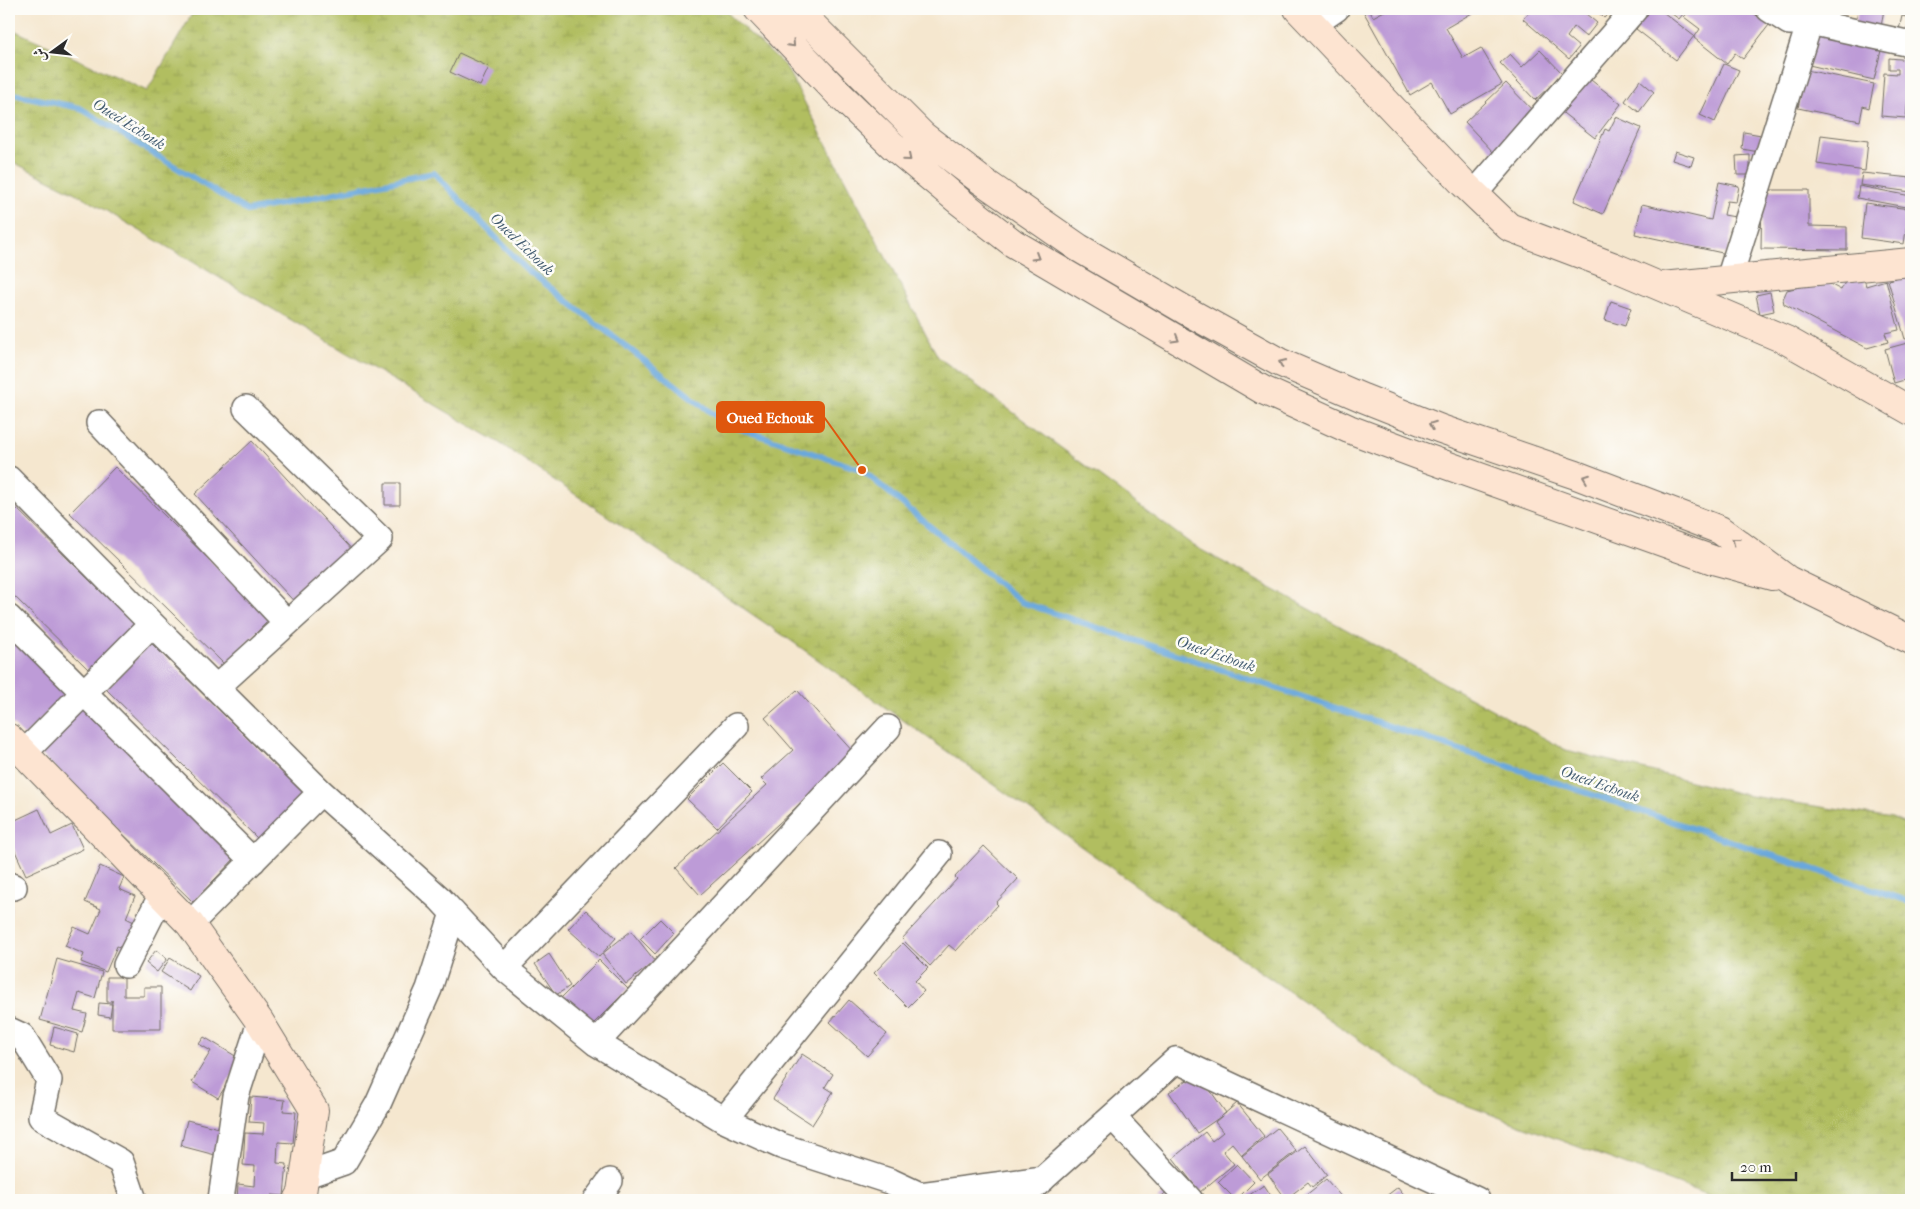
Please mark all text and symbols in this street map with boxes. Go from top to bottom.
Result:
north arrow [28,28,78,78]
one-way arrow [786,39,795,48]
text: ش [30,46,50,64]
water label: Oued Echouk [89,95,169,154]
one-way arrow [902,153,911,162]
water label: Oued Echouk [486,209,558,279]
one-way arrow [1031,251,1040,261]
one-way arrow [1171,333,1180,343]
one-way arrow [1278,359,1287,369]
callout: Oued Echouk [717,402,824,432]
text: Oued Echouk [727,409,815,427]
one-way arrow [1428,421,1437,431]
one-way arrow [1582,474,1591,484]
one-way arrow [1732,538,1741,546]
water label: Oued Echouk [1174,632,1258,676]
water label: Oued Echouk [1558,762,1642,806]
scale bar [1732,1149,1796,1181]
text: 20 m [1740,1158,1772,1176]

